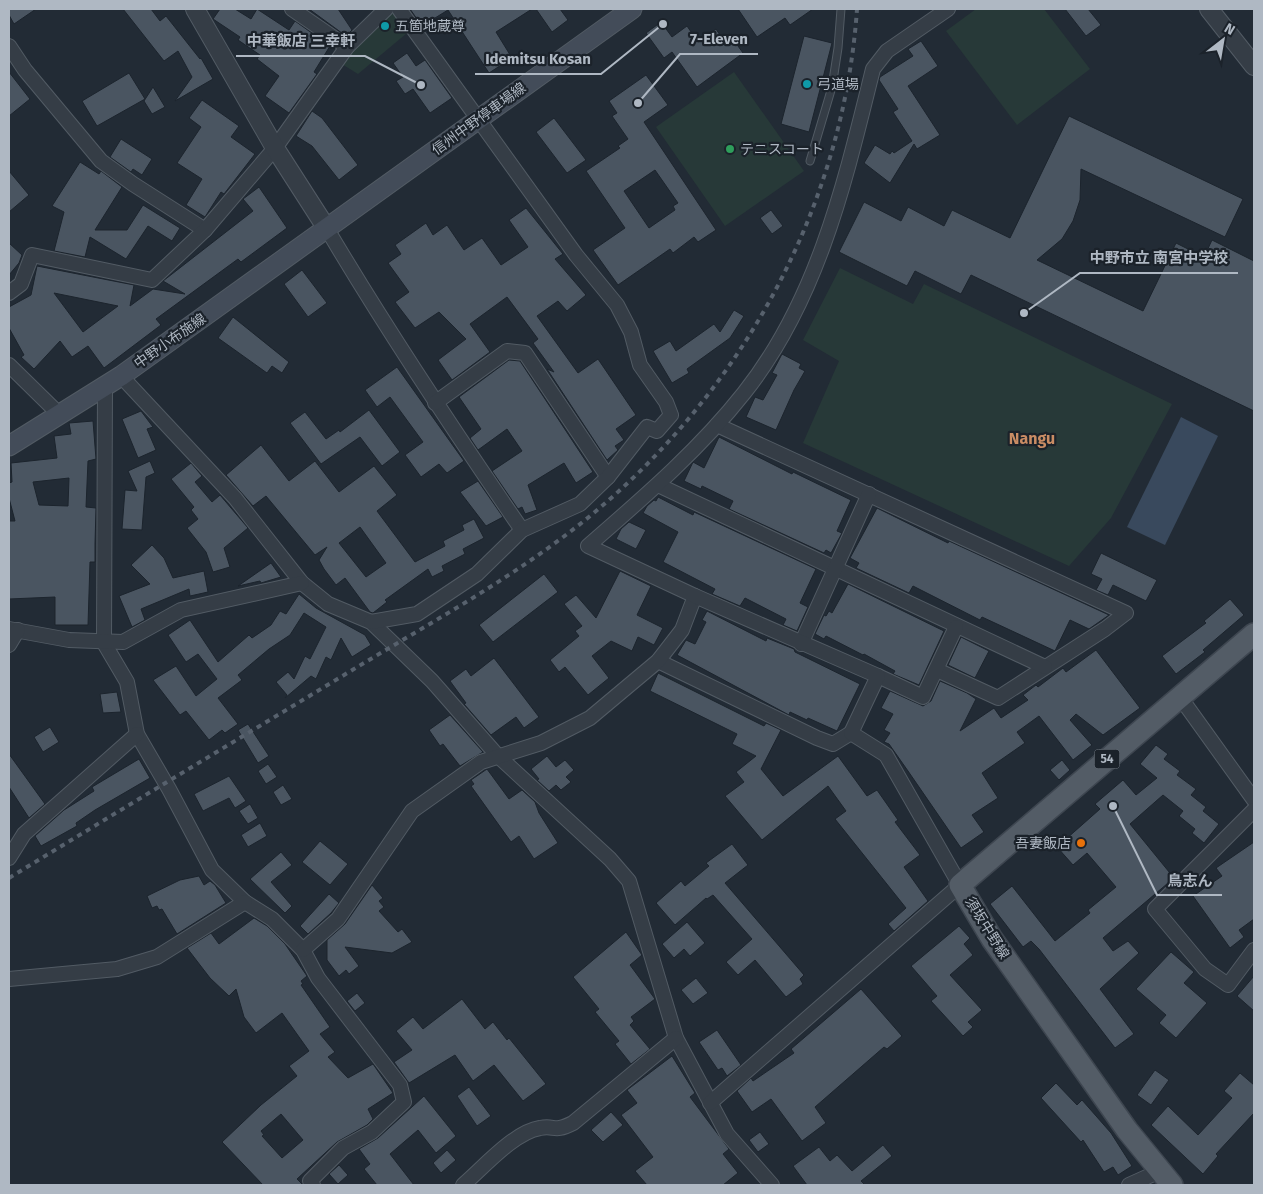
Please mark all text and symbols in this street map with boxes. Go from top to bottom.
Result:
north arrow [1198,15,1248,65]
place label: 五箇地蔵尊 [395,18,465,35]
marker: 五箇地蔵尊 [379,20,391,32]
text: N [1221,20,1238,39]
callout: 7-Eleven [680,24,758,54]
callout: 中華飯店 三幸軒 [236,26,365,56]
text: 7-Eleven [690,30,748,48]
text: 中華飯店 三幸軒 [247,32,355,50]
callout: Idemitsu Kosan [475,44,601,74]
text: Idemitsu Kosan [485,50,591,68]
place label: 弓道場 [817,76,859,93]
marker: 弓道場 [801,78,813,90]
street label: 信州中野停車場線 [429,79,529,159]
place label: テニスコート [740,141,824,158]
marker: テニスコート [724,143,736,155]
callout: 中野市立 南宮中学校 [1080,243,1238,273]
text: 中野市立 南宮中学校 [1090,249,1228,267]
street label: 中野小布施線 [131,310,209,372]
district label: Nangu [1009,429,1055,448]
road number: 54 [1094,750,1120,769]
place label: 吾妻飯店 [1015,835,1071,852]
marker: 吾妻飯店 [1075,837,1087,849]
callout: 鳥志ん [1157,865,1222,895]
text: 鳥志ん [1167,872,1213,890]
street label: 須坂中野線 [961,894,1013,962]

